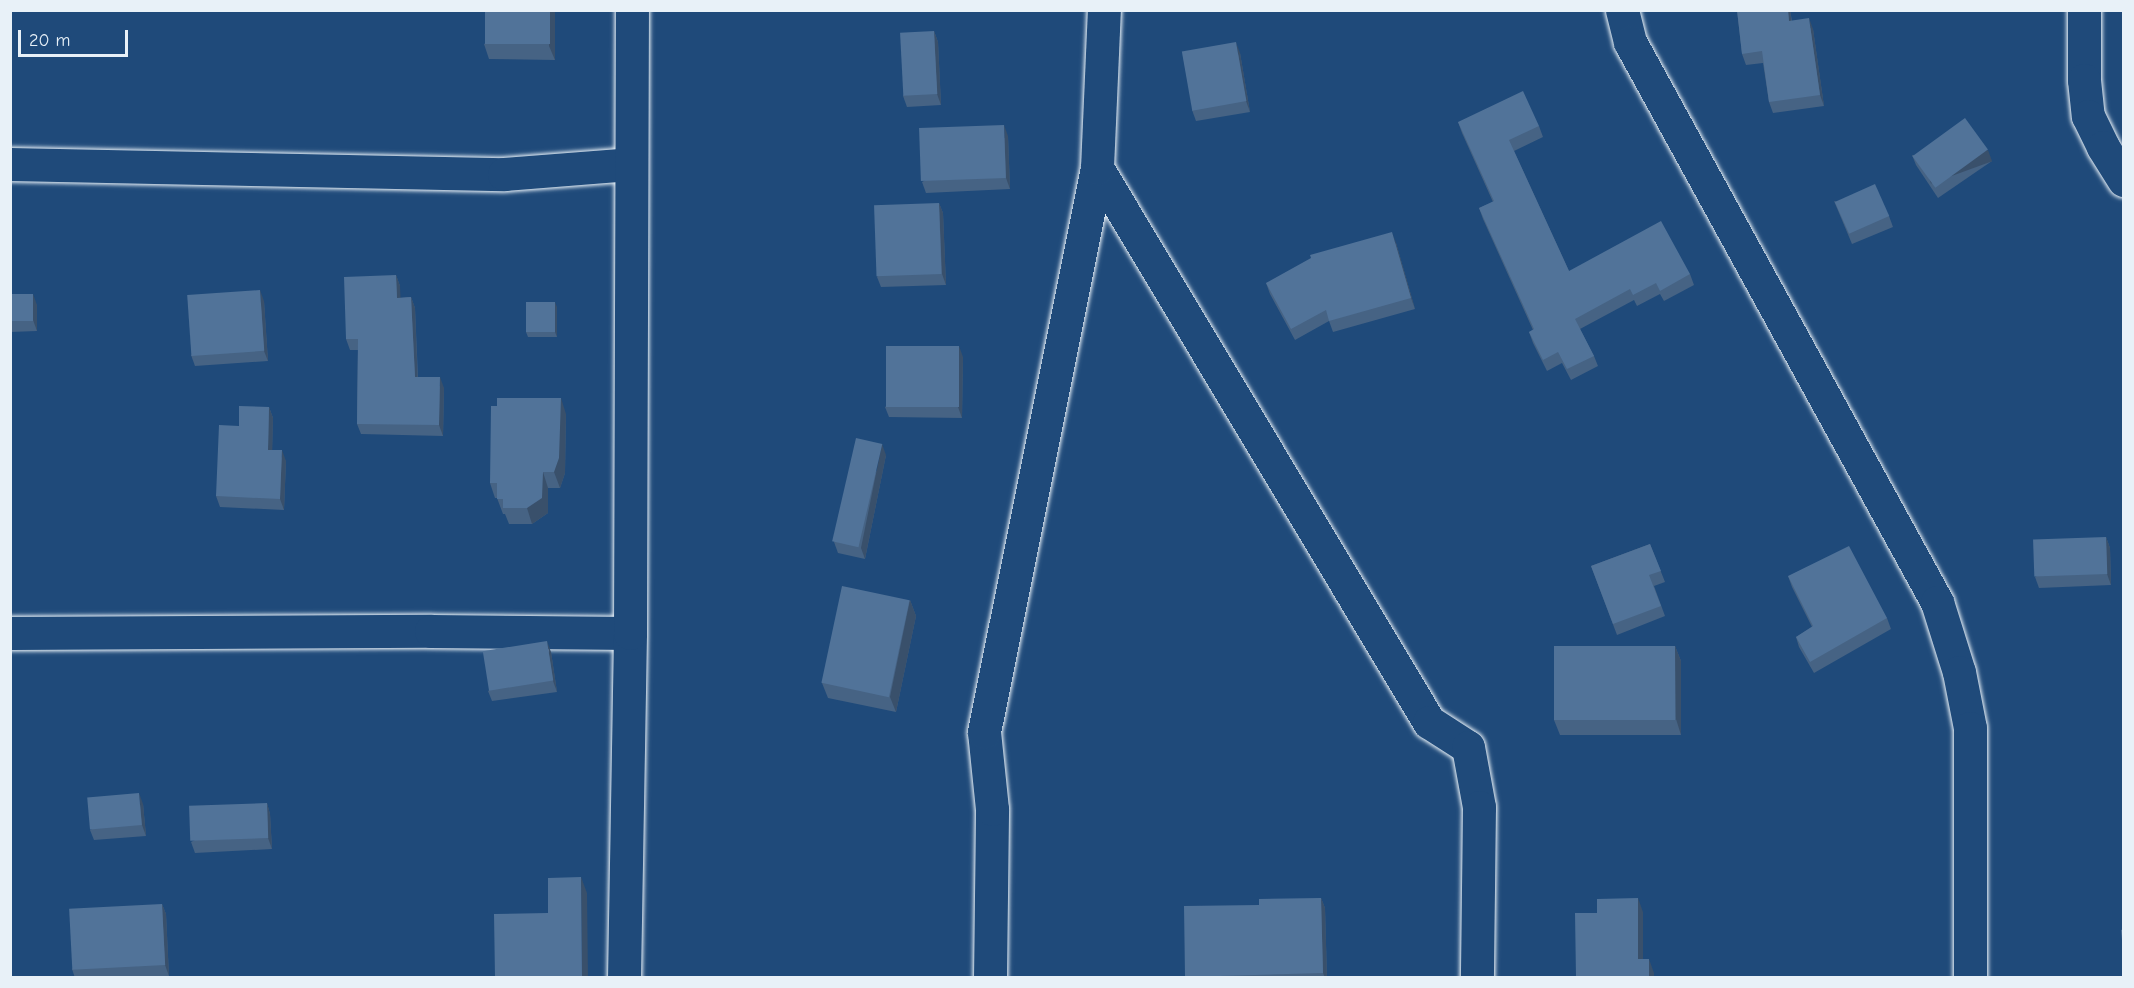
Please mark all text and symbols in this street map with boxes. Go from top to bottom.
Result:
scale bar [21,18,130,56]
text: 20 m [29,30,70,51]

